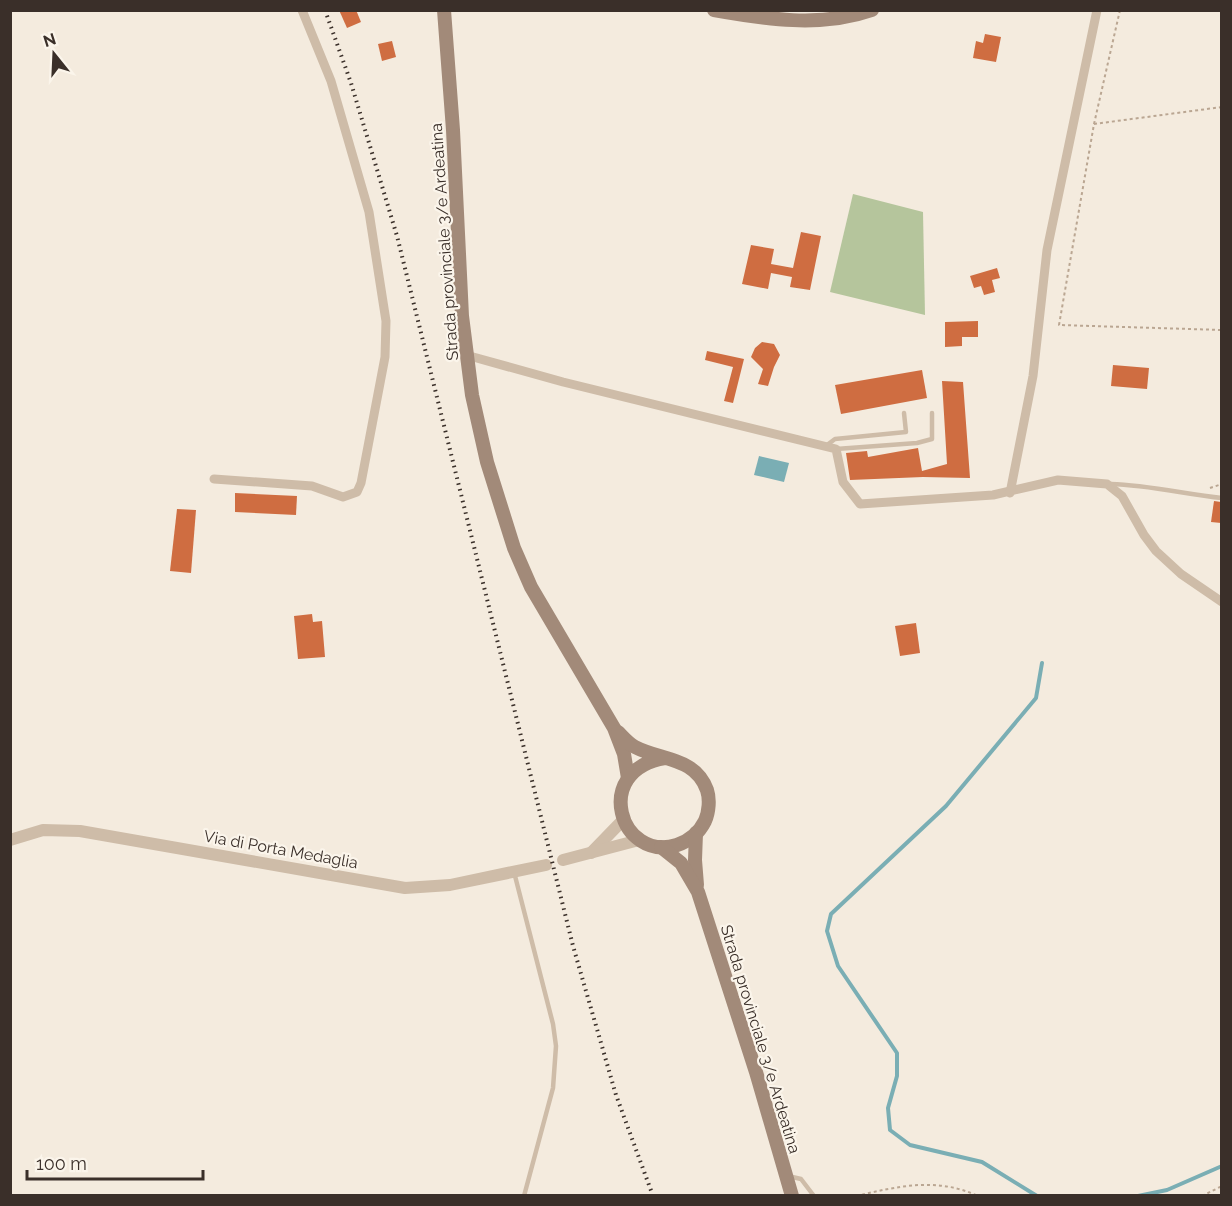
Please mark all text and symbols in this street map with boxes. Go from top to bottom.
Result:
north arrow [24,24,84,84]
text: N [41,29,58,51]
street label: Strada provinciale 3/e Ardeatina [427,123,462,361]
street label: Via di Porta Medaglia [202,827,359,872]
street label: Strada provinciale 3/e Ardeatina [717,922,804,1156]
scale bar [27,1143,202,1181]
text: 100 m [36,1153,87,1174]

